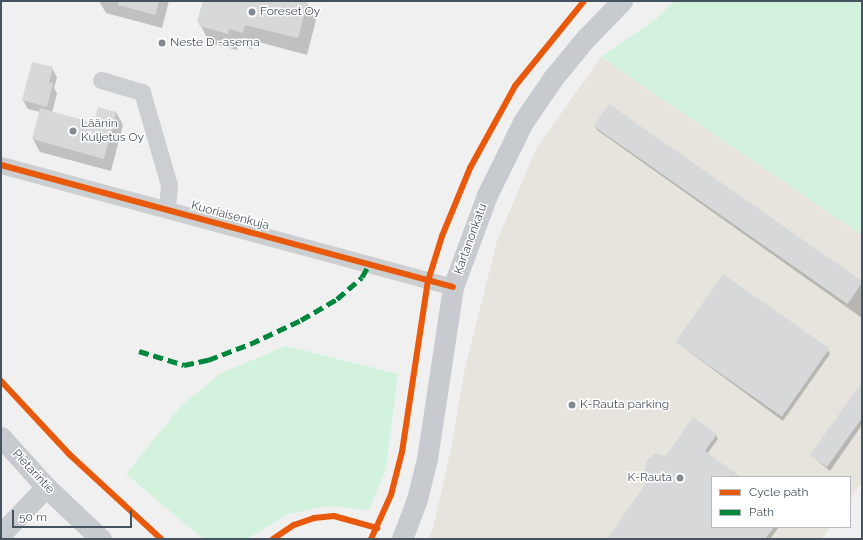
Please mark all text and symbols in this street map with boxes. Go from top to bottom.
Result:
place label: Foreset Oy [260,5,320,19]
marker: Foreset Oy [247,7,257,17]
place label: Neste D -asema [170,36,260,50]
marker: Neste D -asema [157,38,167,48]
place label: Läänin Kuljetus Oy [81,117,144,145]
marker: Läänin Kuljetus Oy [68,126,78,136]
street label: Kuoriaisenkuja [189,199,271,233]
street label: Kartanonkatu [452,202,490,276]
place label: K-Rauta parking [580,398,669,412]
marker: K-Rauta parking [567,400,577,410]
street label: Pietarintie [9,447,57,497]
place label: K-Rauta [627,471,672,485]
marker: K-Rauta [675,473,685,483]
legend [711,476,851,528]
text: Cycle path [749,485,808,499]
scale bar [14,502,134,528]
text: Path [749,505,774,519]
text: 50 m [19,510,47,524]

